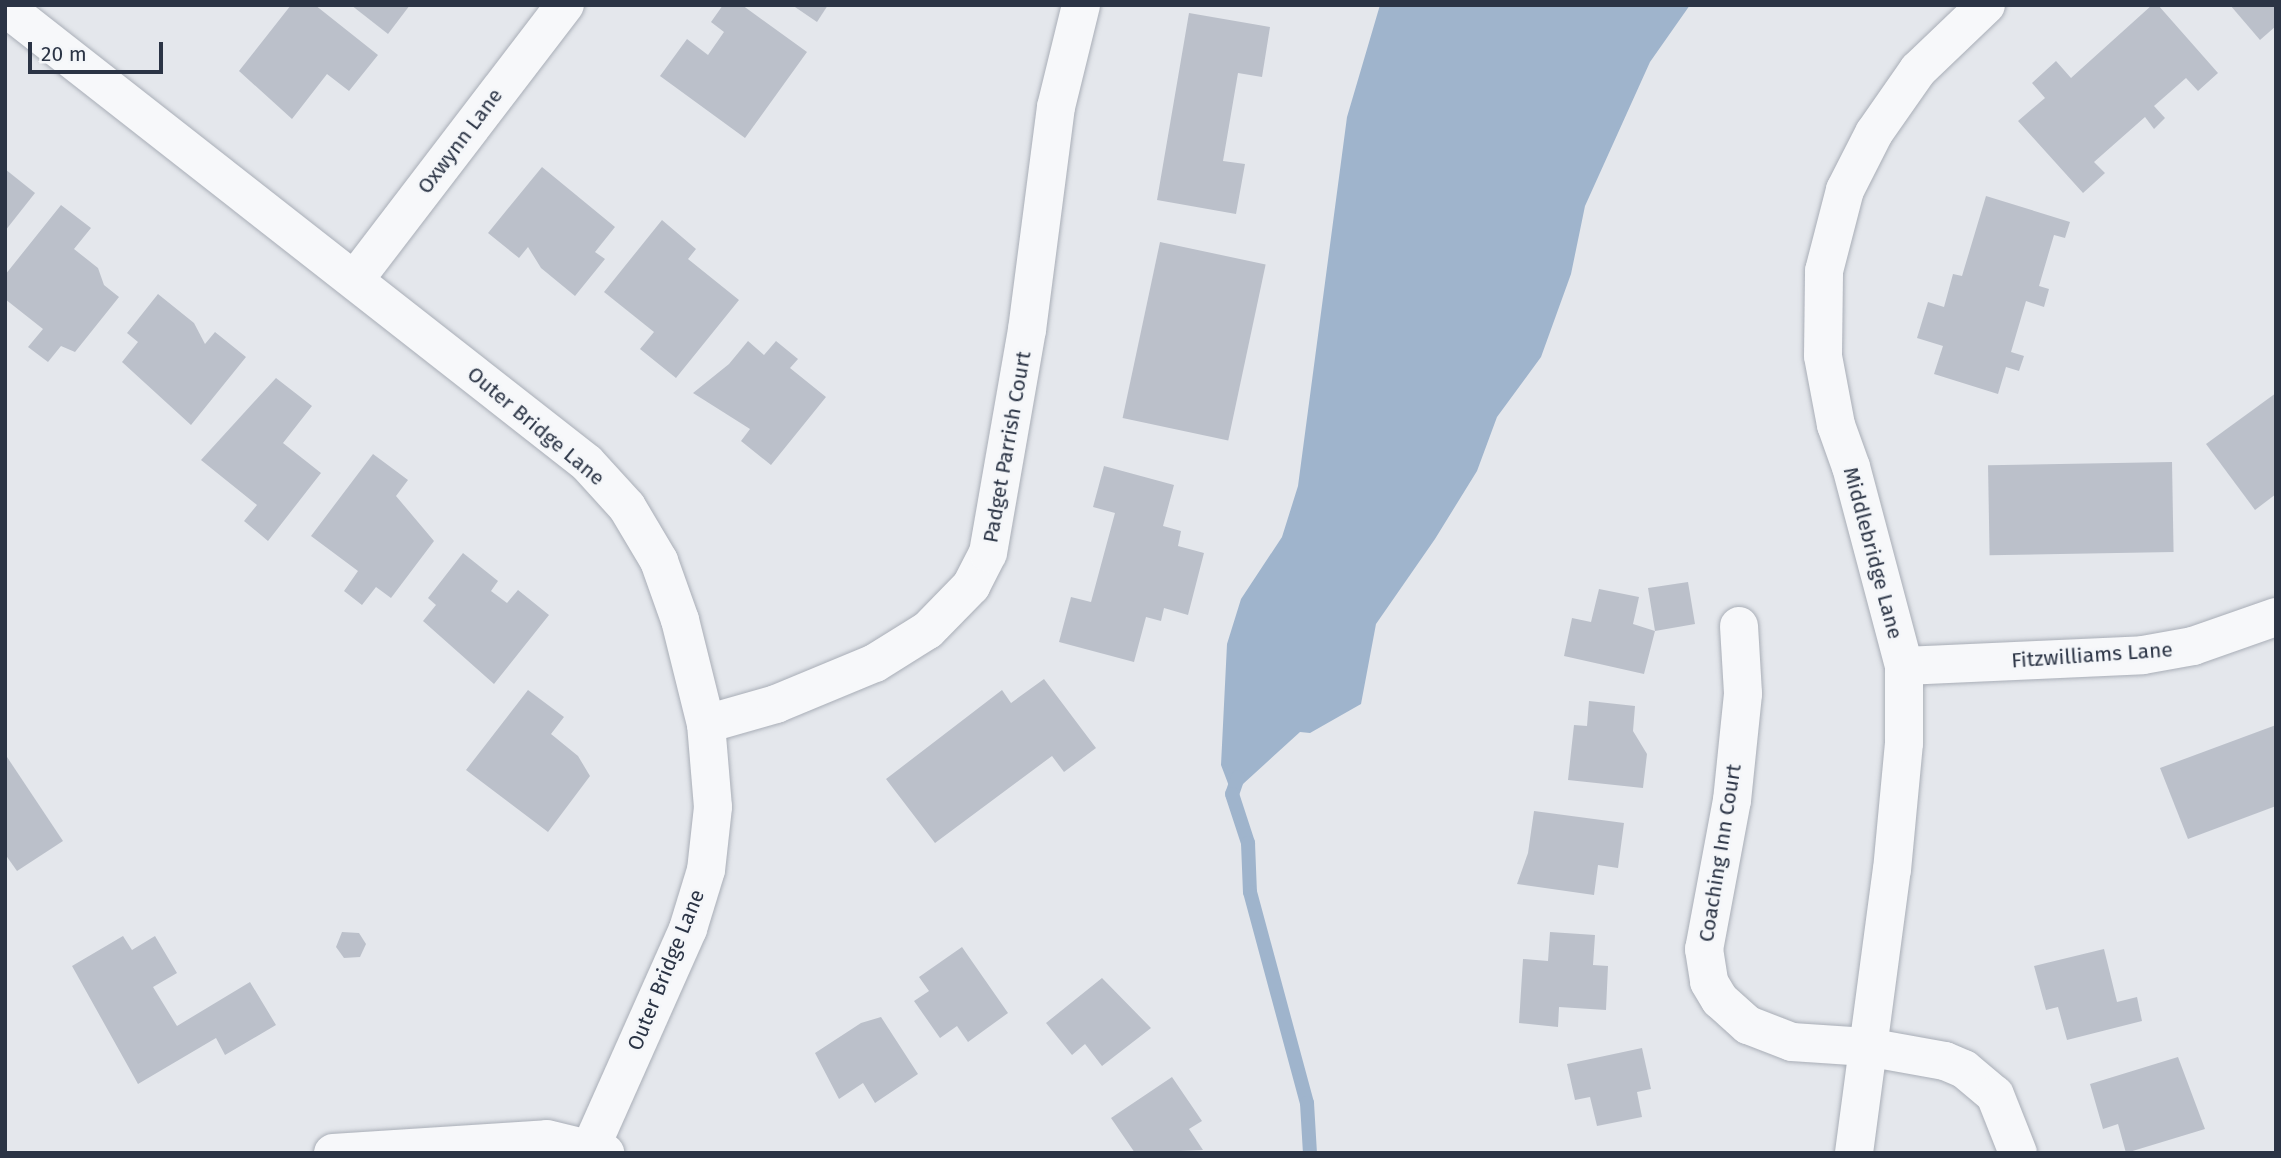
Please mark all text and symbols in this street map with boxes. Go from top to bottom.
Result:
scale bar [32,28,166,72]
text: 20 m [41,41,87,67]
street label: Oxwynn Lane [412,83,508,199]
street label: Padget Parrish Court [978,349,1036,545]
street label: Outer Bridge Lane [462,361,610,491]
street label: Middlebridge Lane [1838,464,1908,642]
street label: Fitzwilliams Lane [2010,637,2174,673]
street label: Coaching Inn Court [1693,762,1747,944]
street label: Outer Bridge Lane [622,886,710,1054]

